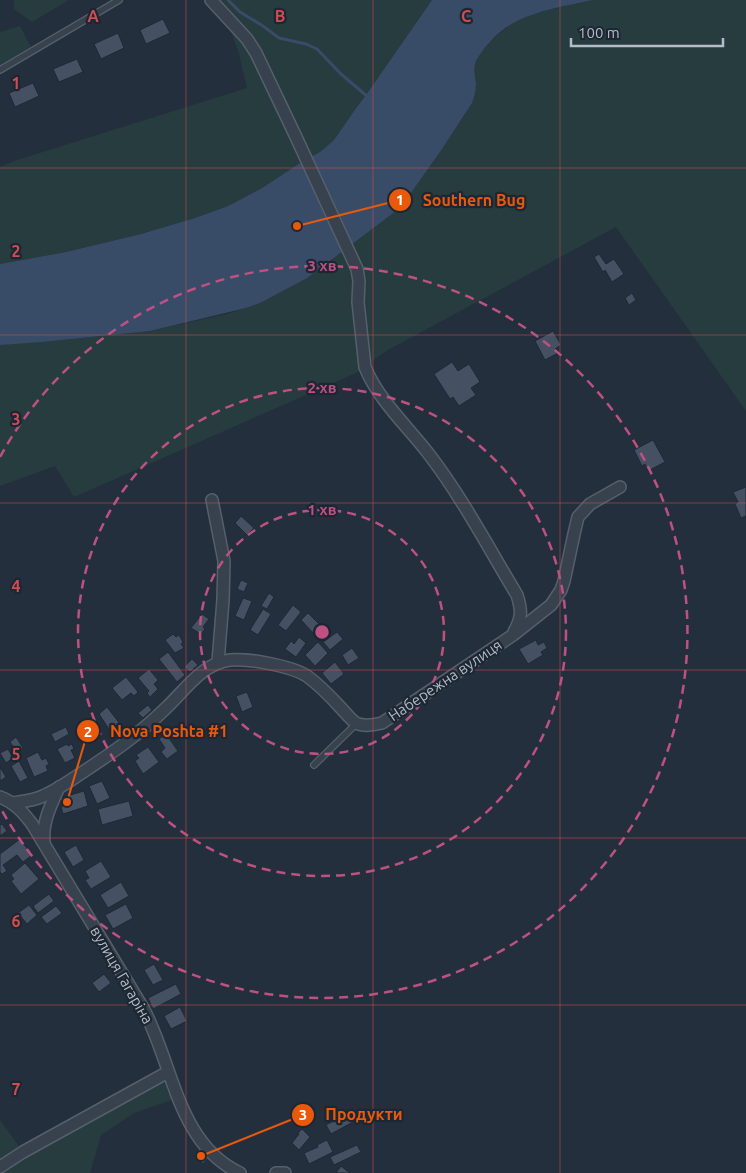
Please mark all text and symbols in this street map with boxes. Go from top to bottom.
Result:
text: A [87,7,99,25]
text: B [275,7,285,25]
text: C [461,7,471,25]
scale bar [571,15,724,47]
text: 100 m [578,24,620,41]
text: 1 [11,74,21,92]
callout: Southern Bug [388,185,536,216]
text: 1 [396,191,404,208]
text: Southern Bug [423,191,525,209]
text: 2 [11,242,21,260]
text: 3 хв [308,257,337,274]
text: 2 хв [308,379,337,396]
text: 3 [11,410,21,428]
text: 1 хв [308,501,337,518]
text: 4 [11,577,21,595]
centre of rings [313,623,331,641]
street label: Набережна вулиця [385,636,505,724]
callout: Nova Poshta #1 [75,716,238,747]
text: Nova Poshta #1 [110,722,228,740]
text: 2 [84,723,92,740]
text: 5 [11,745,21,763]
text: 6 [11,912,21,930]
street label: вулиця Гагаріна [87,923,157,1027]
text: 7 [11,1080,21,1098]
callout: Продукти [290,1099,412,1130]
text: Продукти [325,1105,403,1123]
text: 3 [299,1106,307,1123]

